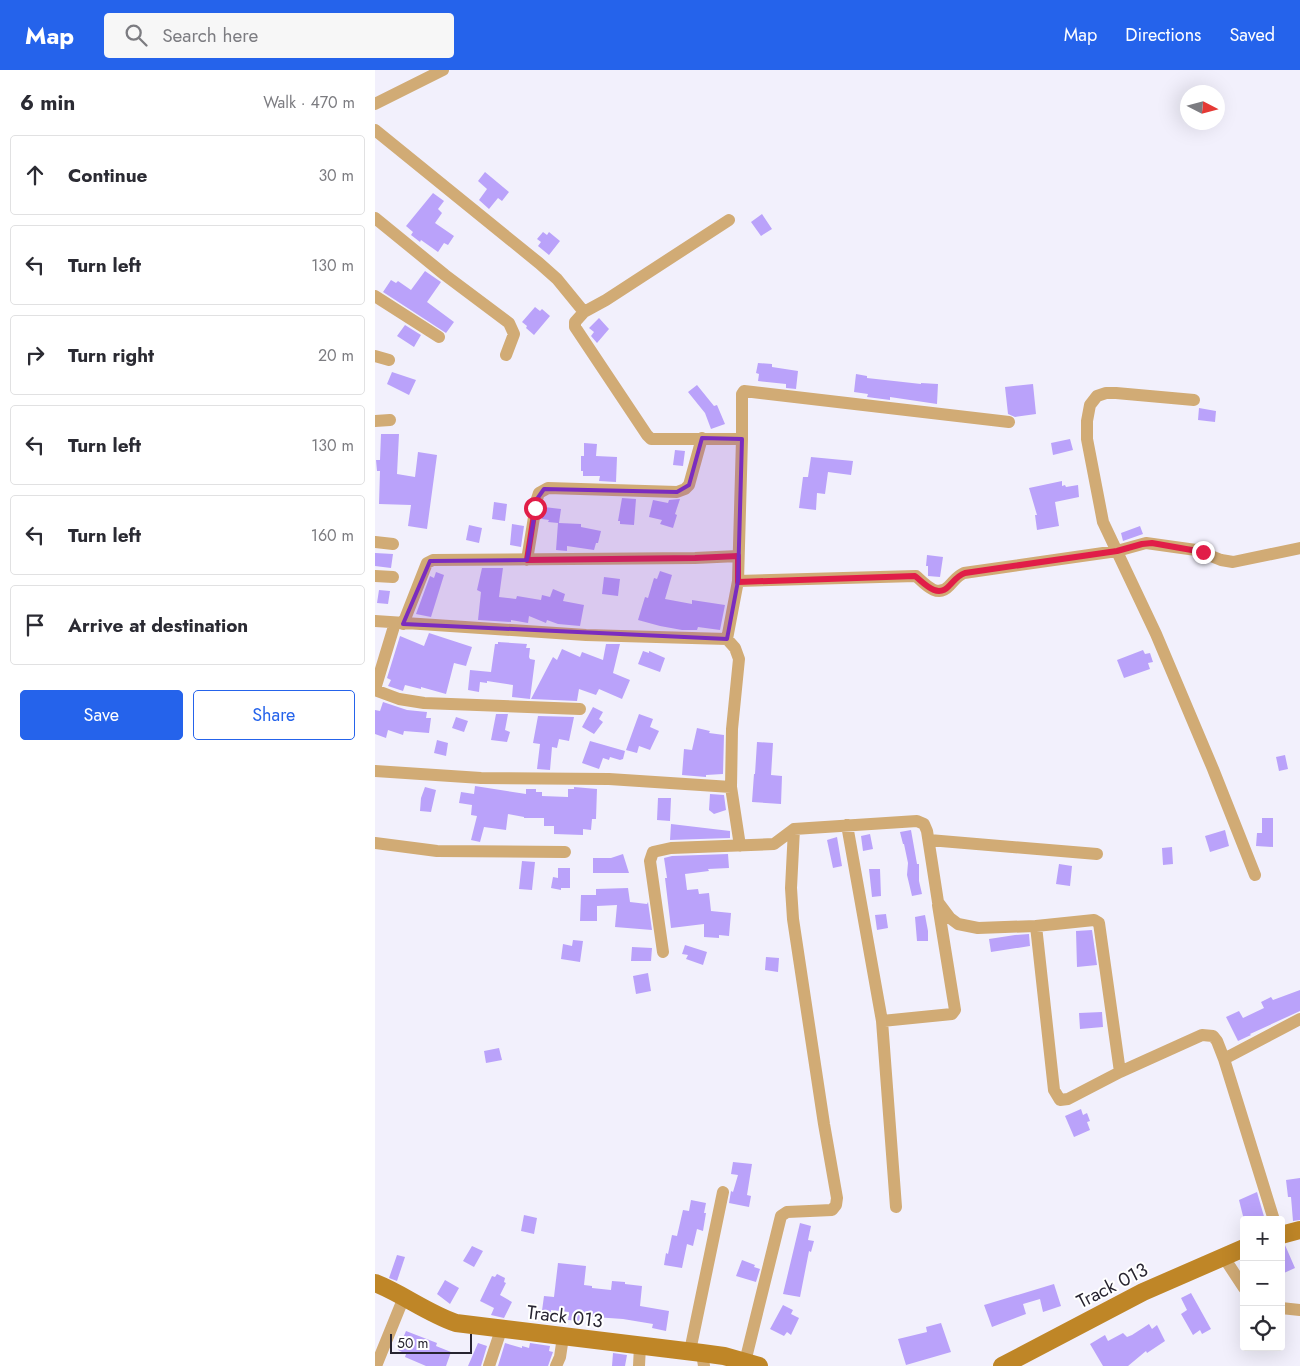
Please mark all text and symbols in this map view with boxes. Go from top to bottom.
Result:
search box [104,13,454,58]
text: Map [25,18,74,53]
icon: search [122,21,150,49]
text: Search here [162,22,258,49]
text: Map [1064,22,1097,48]
text: Directions [1125,22,1201,48]
text: Saved [1229,22,1275,48]
north arrow [1180,85,1225,130]
text: 6 min [20,88,75,118]
text: Walk · 470 m [263,91,355,114]
icon: ahead [21,161,49,189]
text: Continue [68,162,147,189]
text: 30 m [318,164,354,187]
icon: left [21,251,49,279]
text: Turn left [68,252,141,279]
text: 130 m [311,254,354,277]
icon: right [21,341,49,369]
text: Turn right [68,342,154,369]
text: 20 m [318,344,354,367]
icon: left [21,431,49,459]
text: Turn left [68,432,141,459]
text: 130 m [311,434,354,457]
route start [524,497,547,520]
icon: left [21,521,49,549]
text: Turn left [68,522,141,549]
text: 160 m [311,524,354,547]
route end [1192,541,1215,564]
icon: arrive [21,611,49,639]
text: Arrive at destination [68,612,248,639]
button: Save [20,690,183,740]
button: Share [193,690,355,740]
map controls [1240,1216,1285,1351]
button: + [1240,1216,1285,1261]
street label: Track 013 [1072,1256,1152,1315]
button: − [1240,1261,1285,1306]
street label: Track 013 [525,1298,605,1335]
button: locate [1240,1306,1285,1351]
scale bar [390,1331,473,1354]
text: 50 m [397,1333,428,1353]

